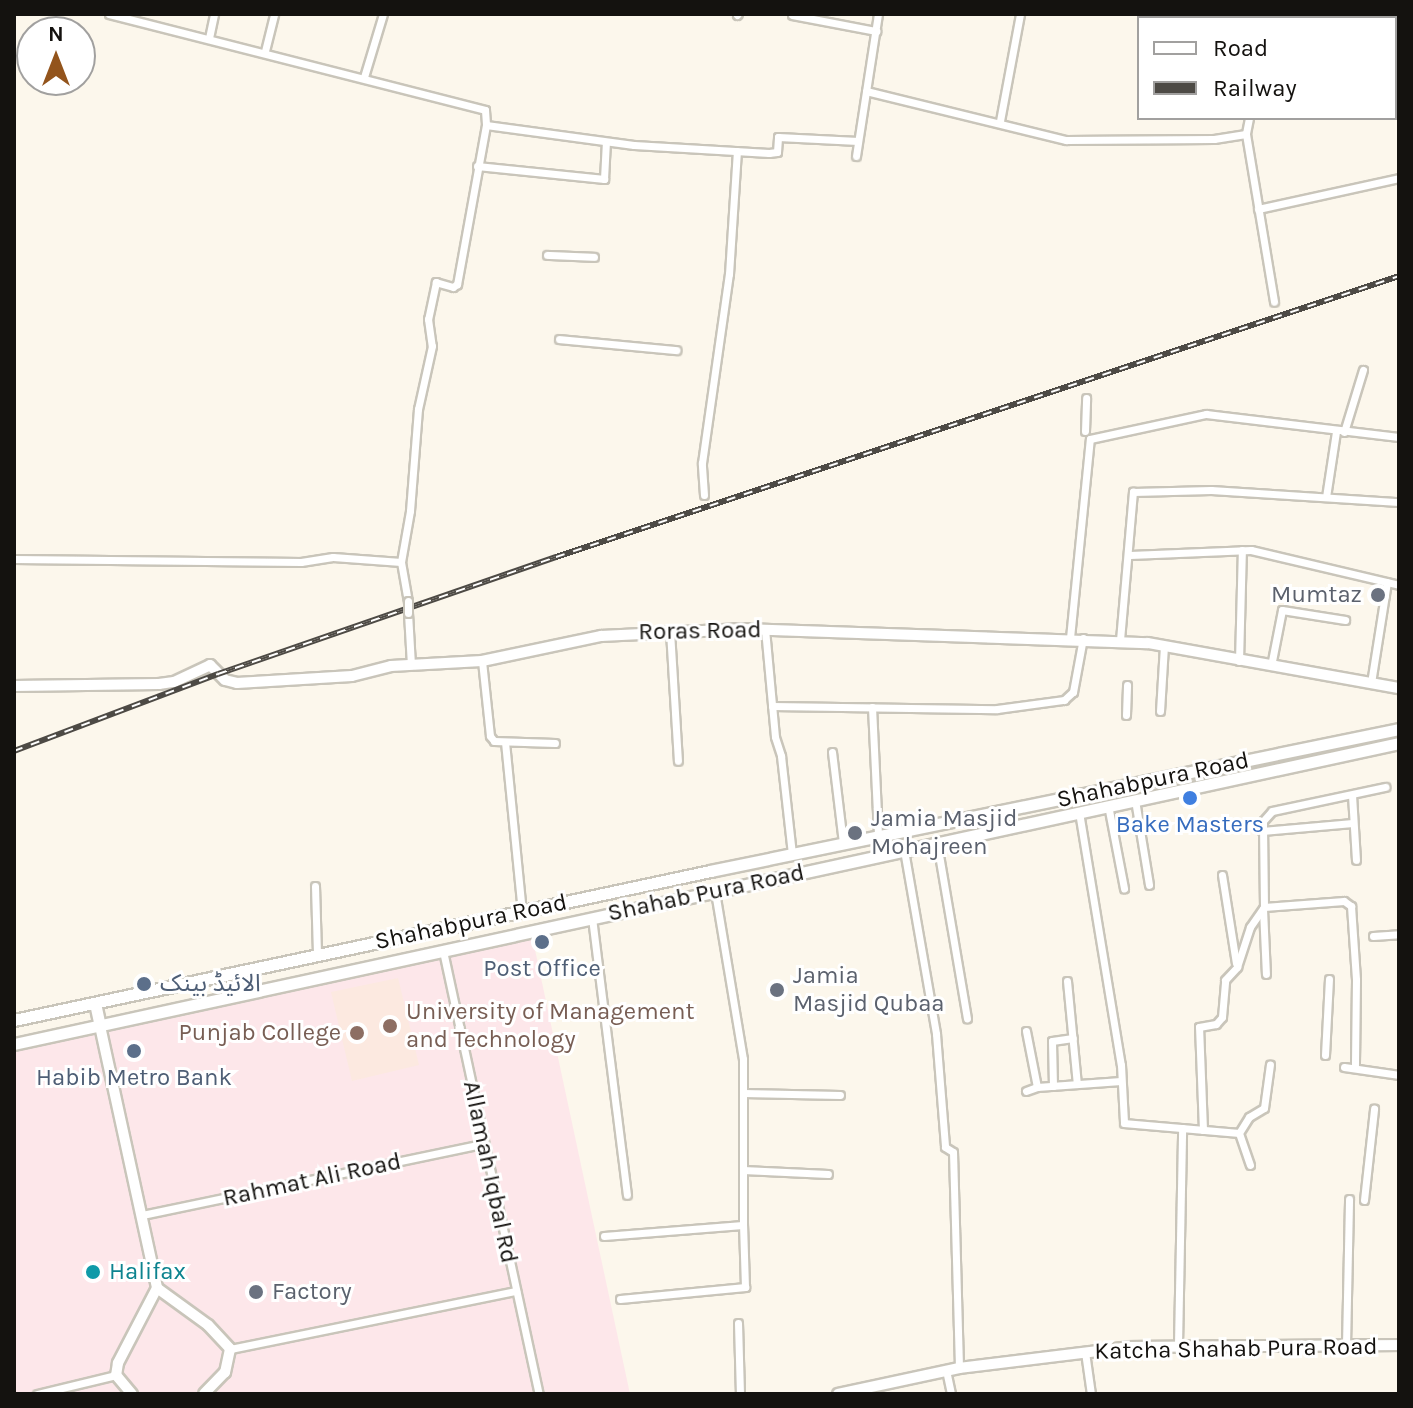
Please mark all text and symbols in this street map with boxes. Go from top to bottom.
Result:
north arrow [16,16,96,96]
legend [1137,16,1397,120]
text: N [48,21,64,47]
text: Road [1213,34,1268,62]
text: Railway [1213,74,1297,102]
place label: Mumtaz [1271,581,1362,609]
marker: Mumtaz [1369,586,1387,604]
street label: Roras Road [638,616,762,646]
street label: Shahabpura Road [1054,746,1252,814]
marker: Bake Masters [1181,789,1199,807]
place label: Jamia Masjid Mohajreen [871,805,1017,861]
place label: Bake Masters [1116,811,1264,839]
marker: Jamia Masjid Mohajreen [846,824,864,842]
street label: Shahab Pura Road [605,858,807,928]
street label: Shahabpura Road [372,888,570,956]
marker: Post Office [533,933,551,951]
place label: Post Office [483,955,601,983]
place label: Jamia Masjid Qubaa [793,962,945,1018]
place label: الائیڈ بینک [160,970,261,998]
marker: الائیڈ بینک [135,975,153,993]
marker: Jamia Masjid Qubaa [768,981,786,999]
place label: University of Management and Technology [406,998,694,1054]
marker: University of Management and Technology [381,1017,399,1035]
place label: Punjab College [179,1019,341,1047]
marker: Punjab College [348,1024,366,1042]
marker: Habib Metro Bank [125,1042,143,1060]
place label: Habib Metro Bank [36,1064,232,1092]
street label: Allamah Iqbal Rd [457,1078,523,1266]
street label: Rahmat Ali Road [220,1147,404,1213]
place label: Halifax [109,1258,186,1286]
marker: Halifax [84,1263,102,1281]
place label: Factory [272,1278,352,1306]
marker: Factory [247,1283,265,1301]
street label: Katcha Shahab Pura Road [1094,1332,1378,1366]

